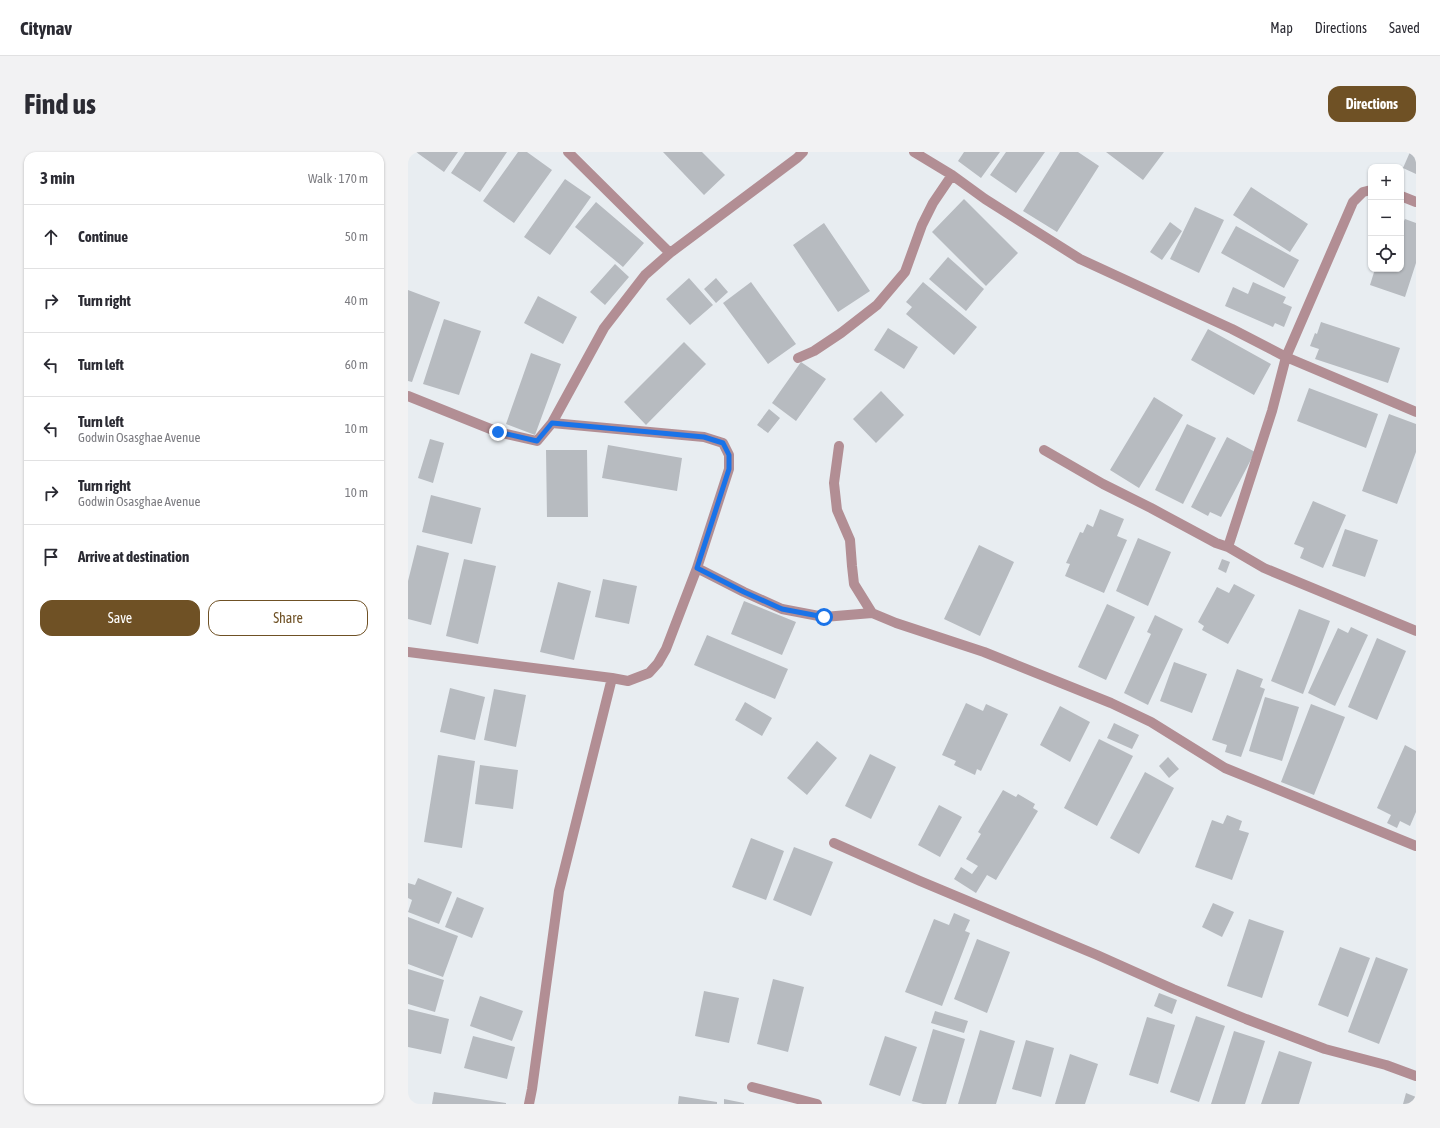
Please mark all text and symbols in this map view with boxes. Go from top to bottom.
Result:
text: Citynav [20,17,72,39]
text: Map [1270,20,1293,36]
text: Directions [1315,20,1367,36]
text: Saved [1389,20,1420,36]
button: Directions [1328,86,1416,122]
text: Find us [24,88,96,120]
map controls [1368,164,1404,272]
button: + [1368,164,1404,200]
text: 3 min [40,168,75,188]
text: Walk · 170 m [308,171,368,186]
button: − [1368,200,1404,236]
icon: ahead [40,226,62,248]
text: Continue [78,228,128,245]
text: 50 m [345,229,368,244]
button: locate [1368,236,1404,272]
icon: right [40,290,62,312]
text: Turn right [78,292,131,309]
text: 40 m [345,293,368,308]
icon: left [40,354,62,376]
text: Turn left [78,356,124,373]
text: 60 m [345,357,368,372]
text: Turn left [78,413,124,430]
icon: left [40,418,62,440]
text: 10 m [345,421,368,436]
route end [489,423,507,441]
text: Godwin Osasghae Avenue [78,430,200,445]
text: Turn right [78,477,131,494]
icon: right [40,482,62,504]
text: 10 m [345,485,368,500]
text: Godwin Osasghae Avenue [78,494,200,509]
icon: arrive [40,546,62,568]
text: Arrive at destination [78,548,189,565]
button: Save [40,600,200,636]
button: Share [208,600,368,636]
route start [815,608,833,626]

